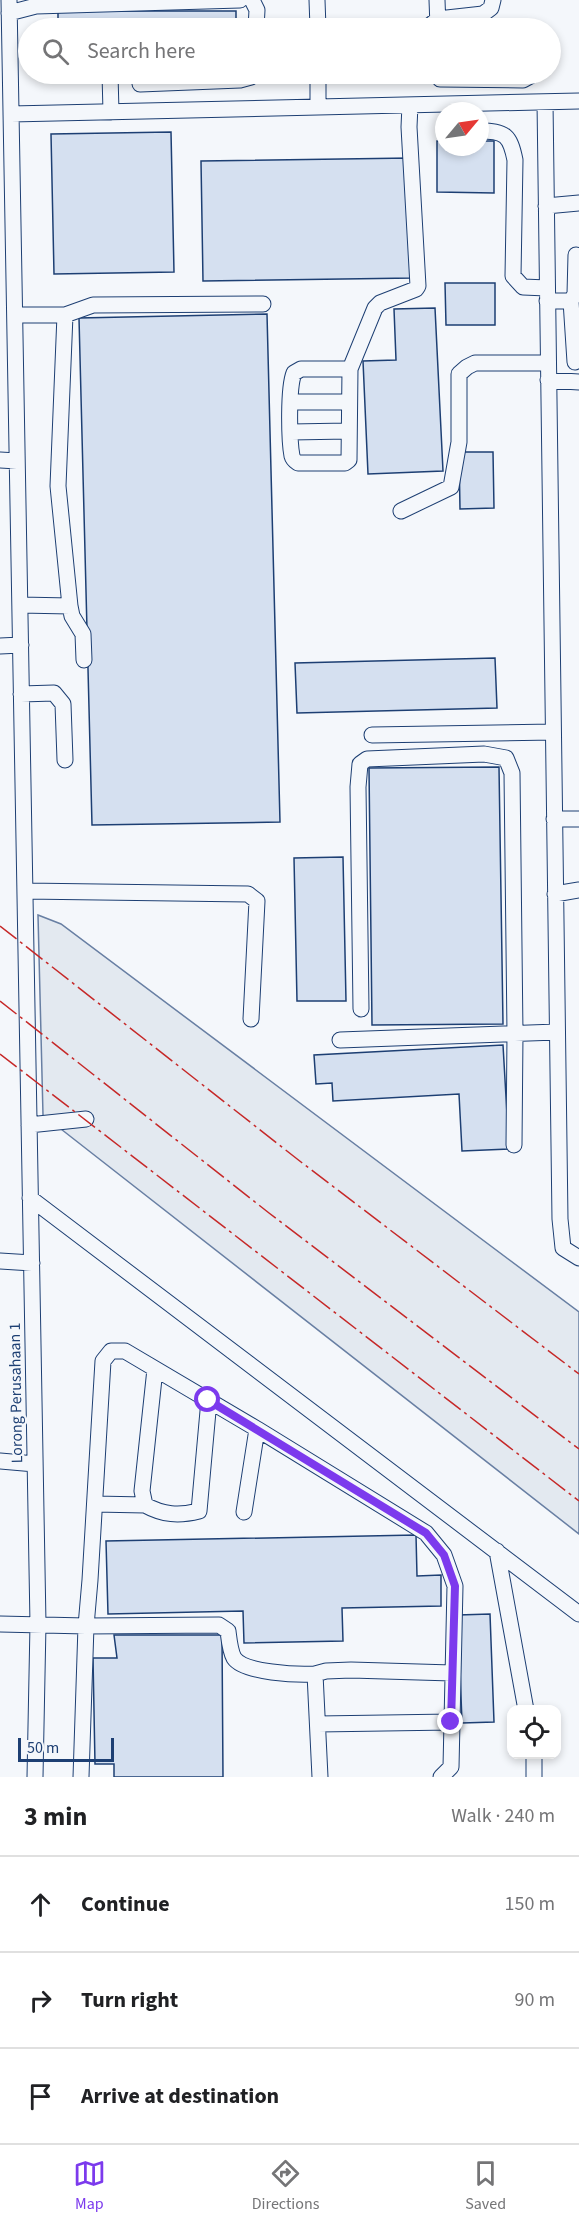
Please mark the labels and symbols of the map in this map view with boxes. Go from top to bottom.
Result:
north arrow [435,102,489,156]
street label: Lorong Perusahaan 1 [4,1322,28,1464]
route start [194,1386,220,1412]
route end [437,1708,463,1734]
scale bar [18,1735,114,1762]

